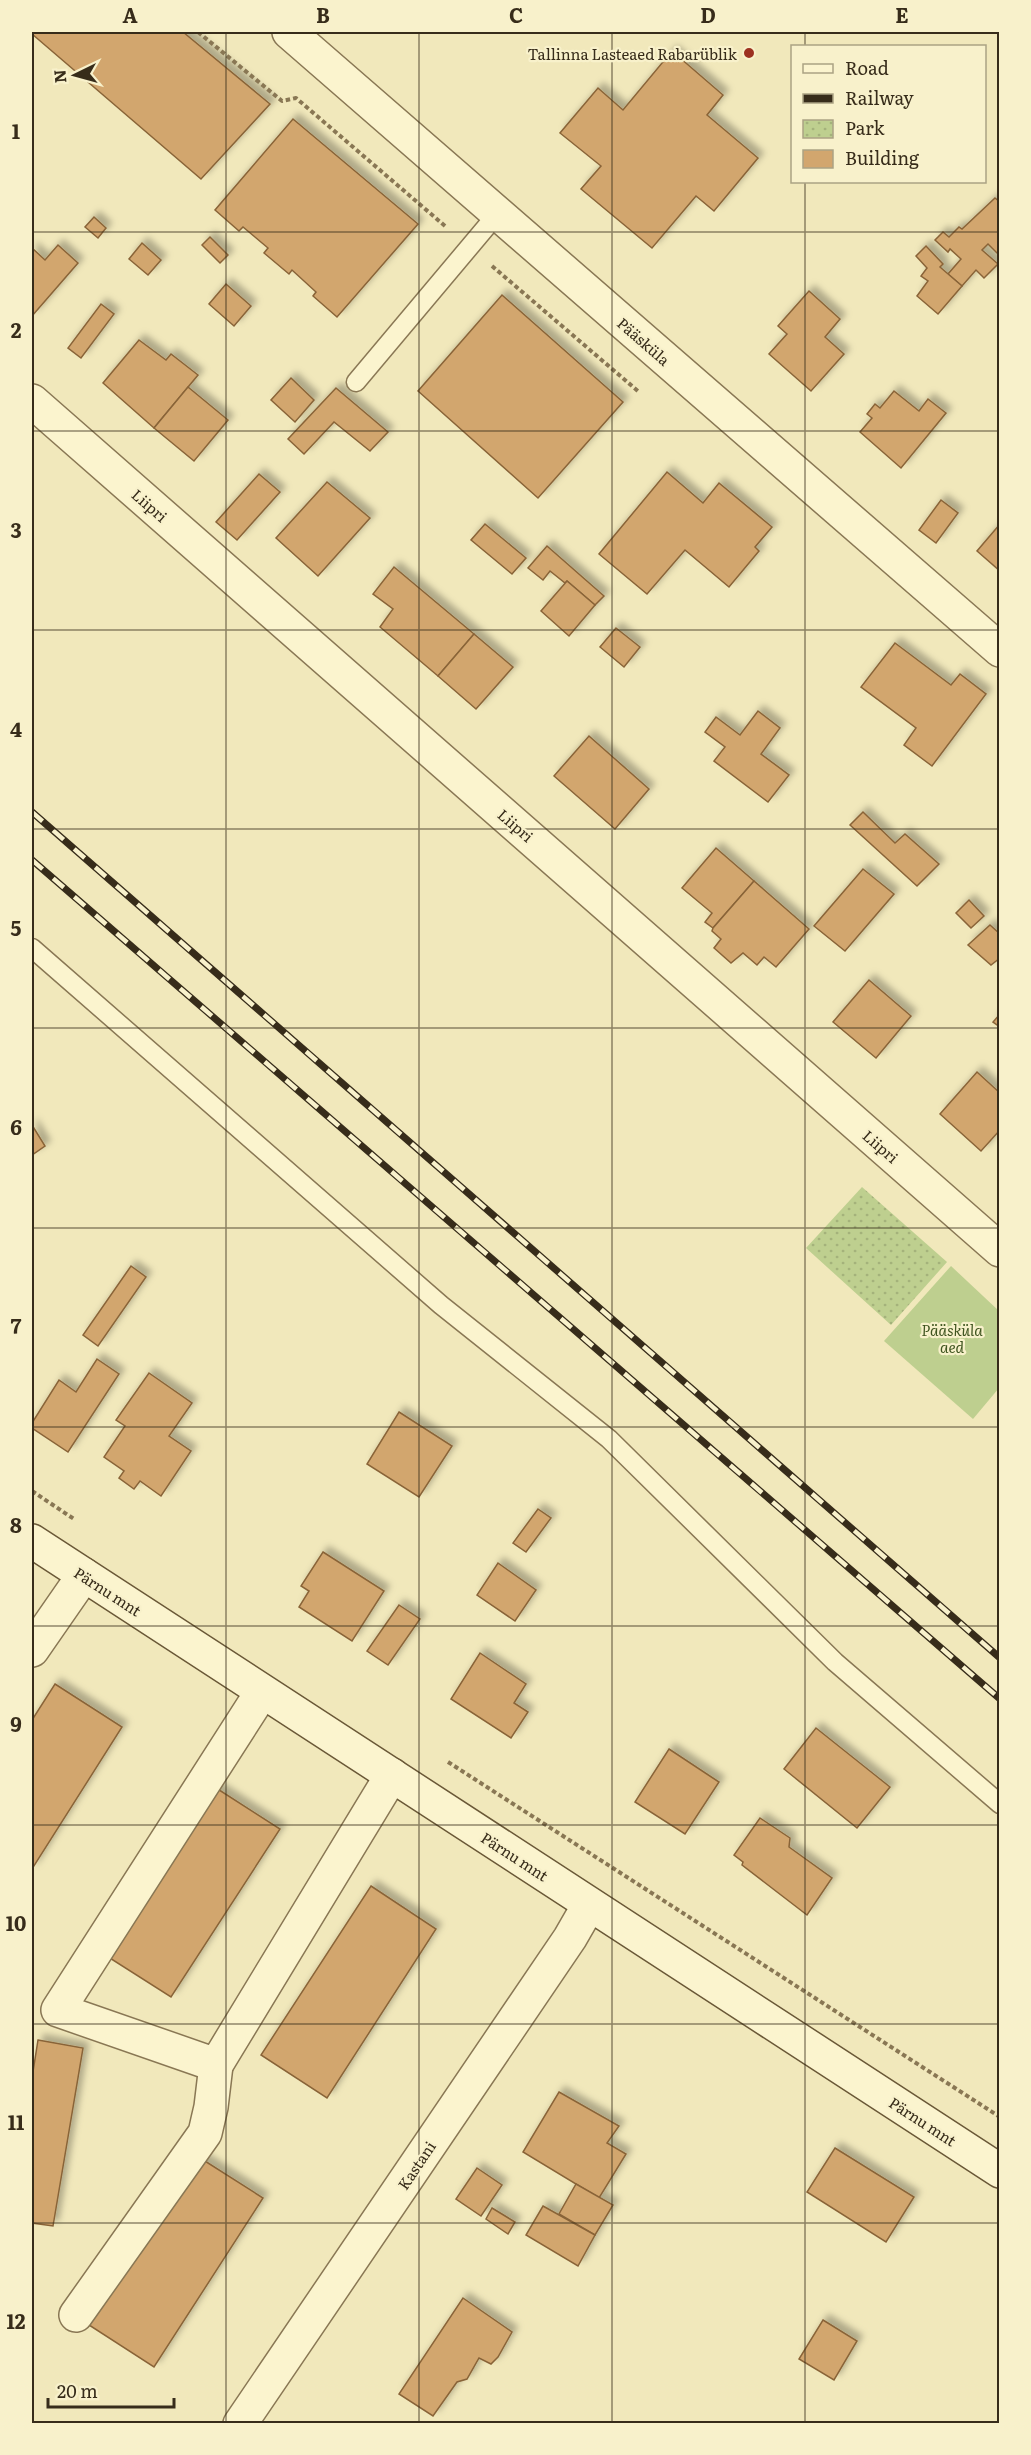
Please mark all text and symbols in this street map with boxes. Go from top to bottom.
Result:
text: A [122,0,138,29]
text: B [316,0,330,29]
text: C [509,0,523,29]
text: D [700,0,716,29]
text: E [895,0,909,29]
place label: Tallinna Lasteaed Rabarüblik [528,42,738,65]
north arrow [45,45,105,105]
legend [791,45,986,183]
marker: Tallinna Lasteaed Rabarüblik [742,46,756,60]
text: Road [845,54,889,81]
text: N [47,69,72,84]
text: Railway [845,84,914,111]
text: Park [845,114,886,141]
text: 1 [12,115,20,145]
text: Building [845,144,920,171]
street label: Pääsküla [613,312,676,371]
text: 2 [11,314,22,344]
street label: Liipri [127,483,173,527]
text: 3 [10,514,22,544]
text: 4 [10,713,22,743]
street label: Liipri [493,803,539,847]
text: 5 [11,912,22,942]
text: 6 [10,1111,22,1141]
street label: Liipri [858,1124,904,1168]
text: 7 [11,1310,22,1340]
park label: Pääsküla aed [921,1318,983,1358]
text: 8 [10,1509,22,1539]
street label: Pärnu mnt [70,1561,146,1621]
text: 9 [10,1708,22,1738]
street label: Pärnu mnt [477,1826,553,1886]
text: 10 [6,1907,26,1937]
street label: Pärnu mnt [885,2091,961,2151]
text: 11 [8,2106,24,2136]
street label: Kastani [391,2136,441,2194]
text: 12 [6,2305,26,2335]
scale bar [48,2371,174,2409]
text: 20 m [57,2377,98,2404]

